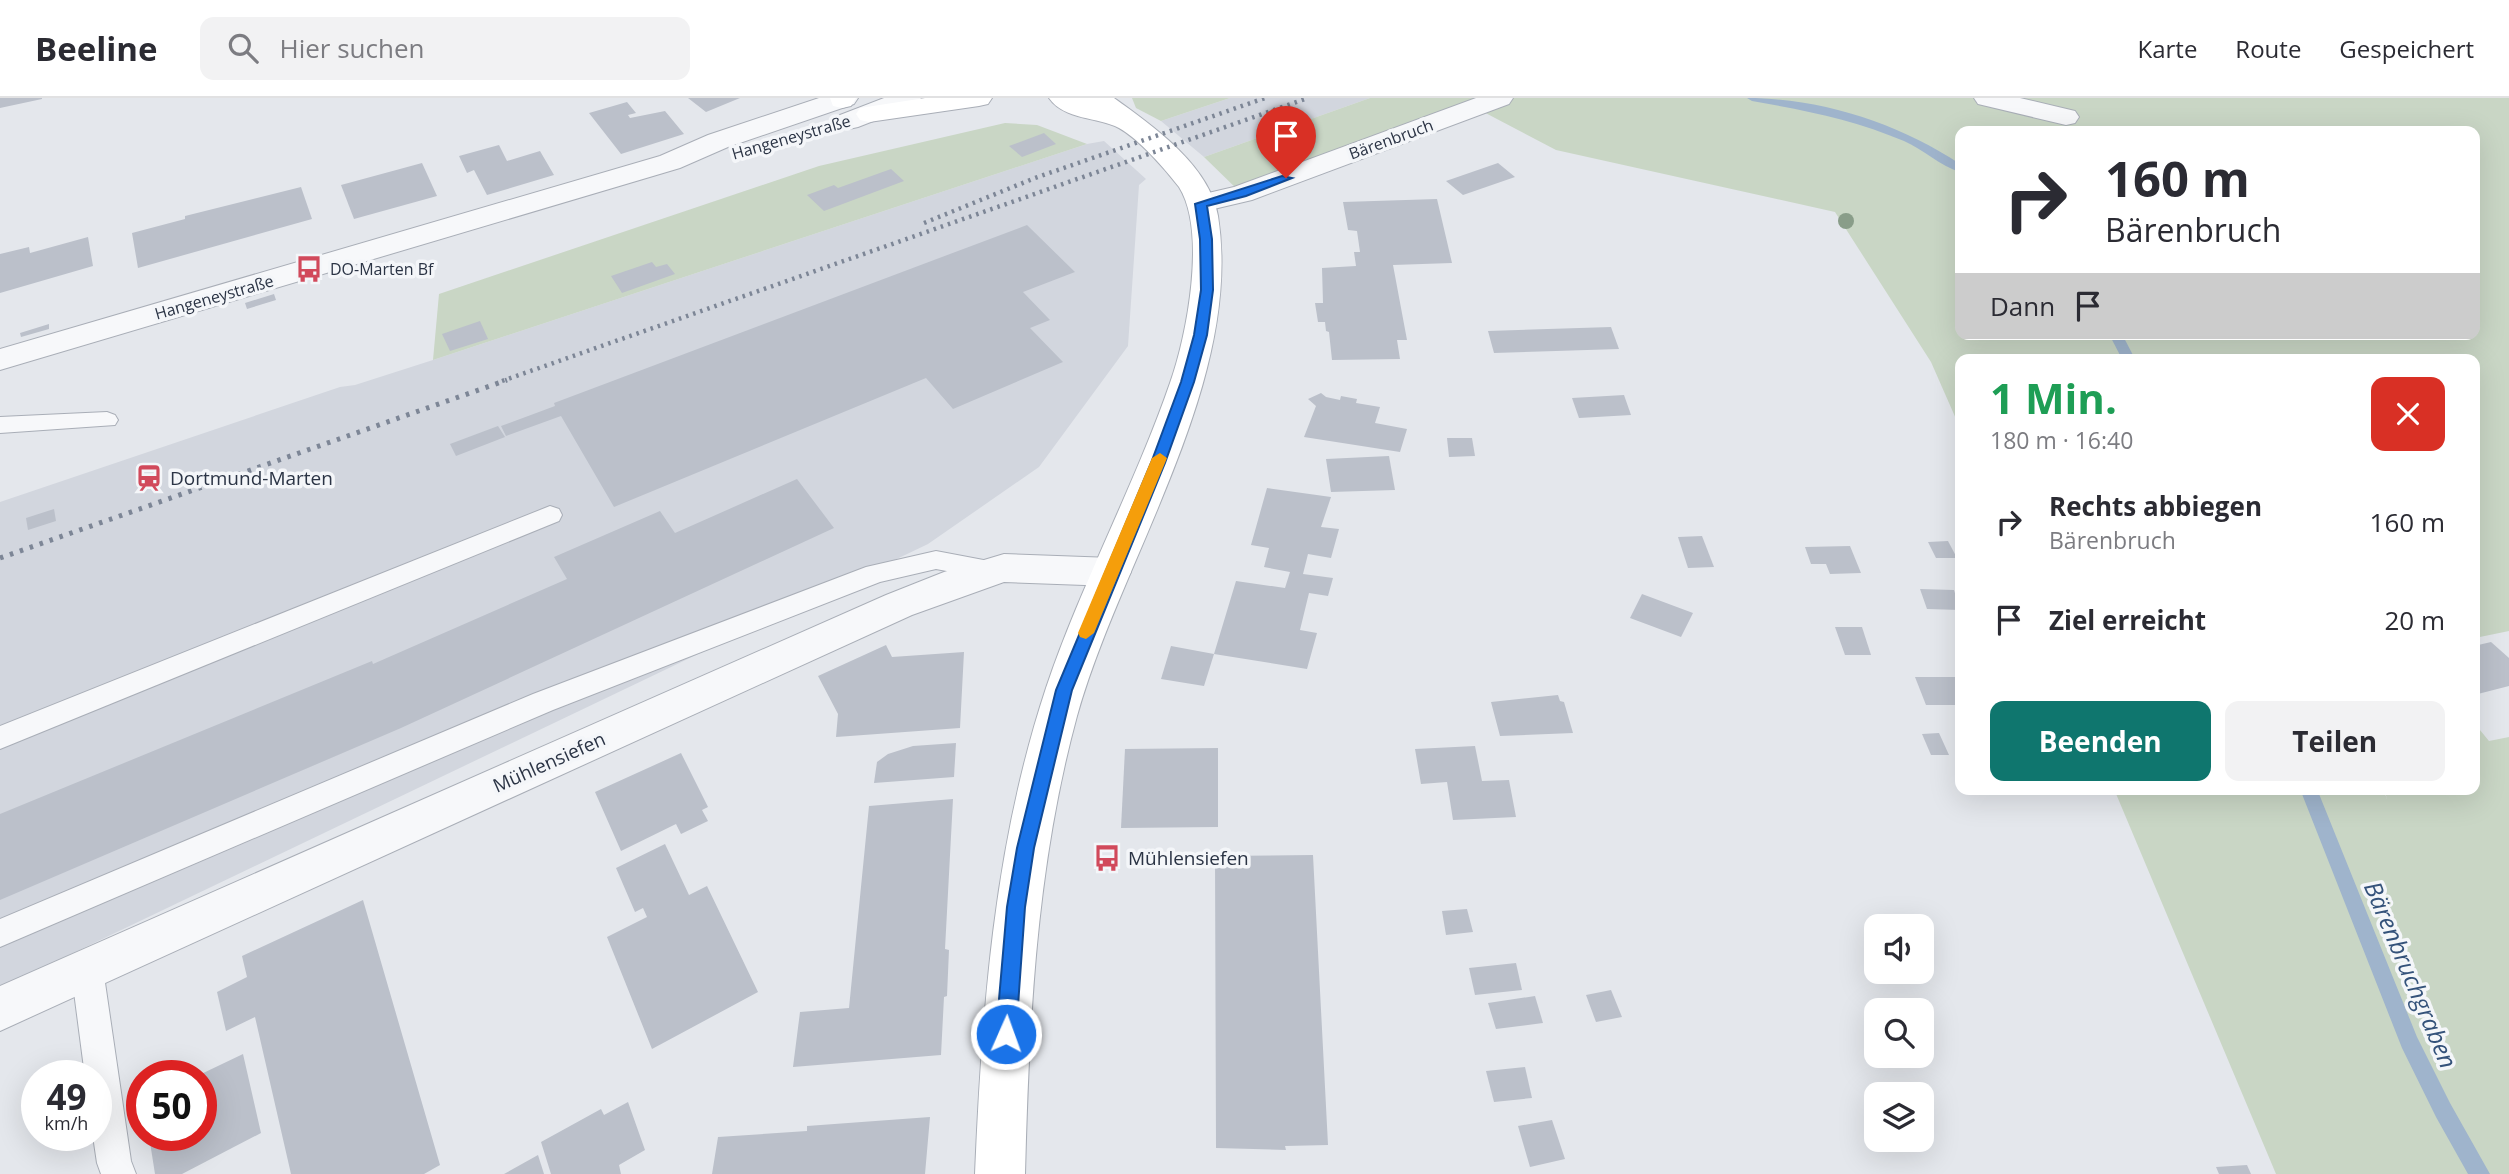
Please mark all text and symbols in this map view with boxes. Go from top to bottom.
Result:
search box [200,17,690,80]
text: Beeline [35,26,158,71]
icon: search [224,29,262,67]
text: Hier suchen [280,30,425,66]
text: Karte [2137,32,2197,65]
text: Route [2235,32,2301,65]
text: Gespeichert [2339,32,2474,65]
pin [1256,106,1316,178]
street label: Hangeneystraße [729,110,853,164]
street label: Bärenbruch [1346,114,1436,164]
icon: arrive [1267,117,1305,155]
text: 160 m [2105,145,2250,211]
icon: right [1990,154,2081,245]
text: Bärenbruch [2105,208,2281,251]
bus stop icon: DO-Marten Bf [294,254,324,284]
place label: DO-Marten Bf [330,258,435,280]
street label: Hangeneystraße [152,270,276,324]
icon: arrive [2069,287,2107,325]
text: Dann [1990,288,2055,324]
text: 1 Min. [1990,369,2117,426]
button: close [2371,377,2445,451]
text: 180 m · 16:40 [1990,424,2133,456]
station icon: Dortmund-Marten [134,463,164,493]
place label: Dortmund-Marten [170,465,333,491]
text: Rechts abbiegen [2049,488,2262,524]
icon: right [1990,503,2028,541]
text: 160 m [2370,504,2445,540]
text: Bärenbruch [2049,524,2176,556]
icon: arrive [1990,601,2028,639]
text: Ziel erreicht [2049,602,2206,638]
text: 20 m [2384,602,2445,638]
button: Beenden [1990,701,2211,781]
button: Teilen [2225,701,2445,781]
street label: Mühlensiefen [489,726,609,798]
bus stop icon: Mühlensiefen [1092,843,1122,873]
place label: Mühlensiefen [1128,845,1249,871]
water label: Bärenbruchgraben [2357,876,2466,1073]
map controls [1864,914,1934,1152]
button: sound [1864,914,1934,984]
position arrow [969,997,1043,1071]
button: search [1864,998,1934,1068]
speed limit sign: 50 [126,1060,217,1151]
text: 49 [46,1073,87,1120]
button: layers [1864,1082,1934,1152]
text: km/h [45,1111,88,1135]

